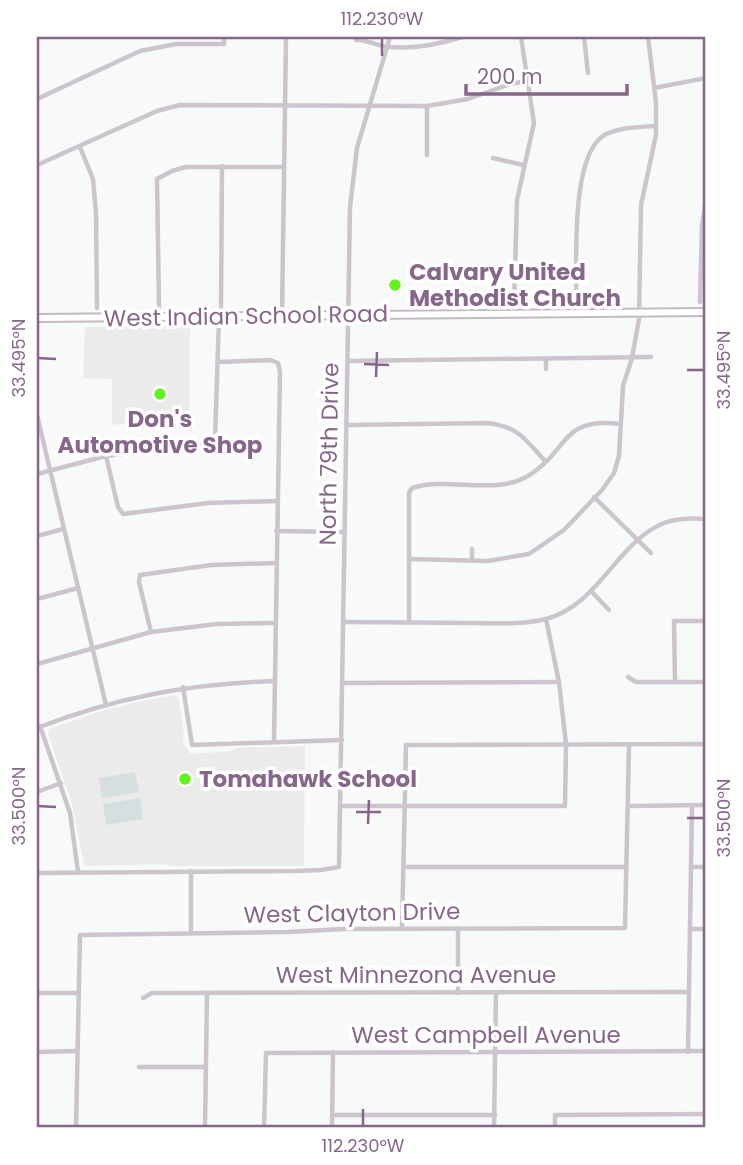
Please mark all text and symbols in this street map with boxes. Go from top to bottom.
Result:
text: 112.230°W [341,6,424,31]
scale bar [466,52,628,96]
text: 200 m [477,62,543,91]
place label: Calvary United Methodist Church [409,256,621,314]
marker: Calvary United Methodist Church [387,277,403,293]
street label: West Indian School Road [104,298,388,334]
text: 33.495°N [6,319,31,397]
text: 33.495°N [711,331,736,409]
street label: North 79th Drive [311,362,347,546]
marker: Don's Automotive Shop [152,386,168,402]
place label: Don's Automotive Shop [58,403,262,461]
place label: Tomahawk School [199,763,417,795]
text: 33.500°N [6,767,31,845]
marker: Tomahawk School [177,771,193,787]
text: 33.500°N [711,779,736,857]
street label: West Clayton Drive [243,895,461,931]
street label: West Minnezona Avenue [276,959,556,991]
street label: West Campbell Avenue [351,1019,621,1051]
text: 112.230°W [322,1133,405,1158]

